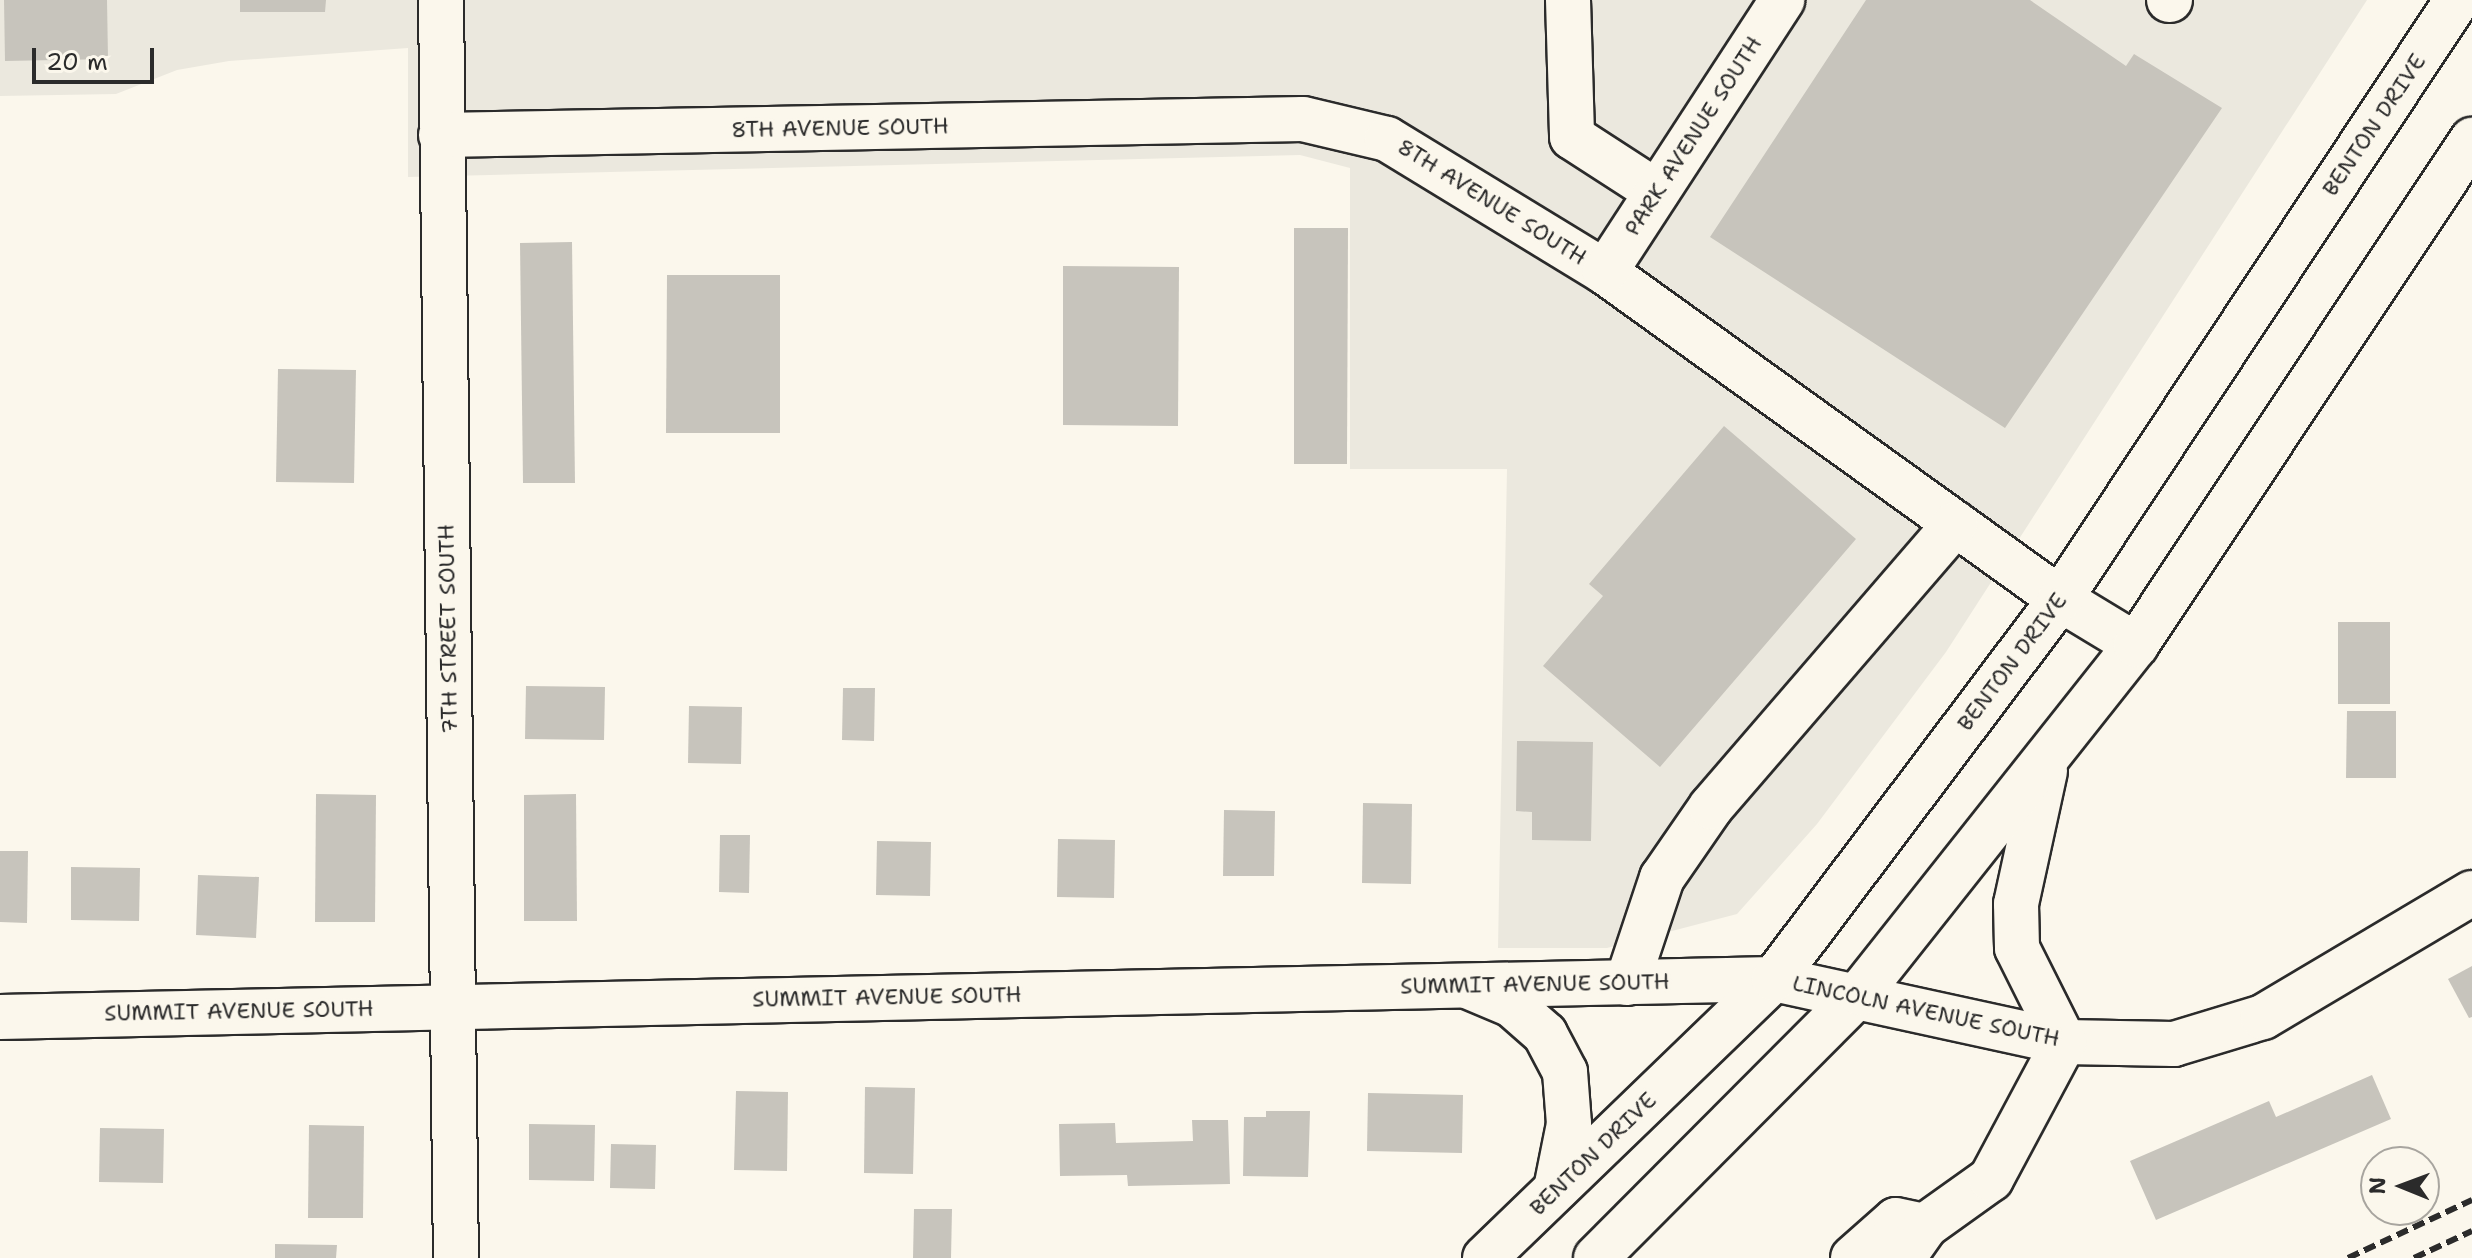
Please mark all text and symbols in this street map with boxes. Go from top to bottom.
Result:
scale bar [36,32,158,82]
street label: PARK AVENUE SOUTH [1619,32,1767,240]
text: 20 m [46,46,108,78]
street label: BENTON DRIVE [2317,49,2431,201]
street label: 8TH AVENUE SOUTH [731,113,949,143]
street label: 8TH AVENUE SOUTH [1393,133,1591,271]
street label: 7TH STREET SOUTH [433,524,463,734]
street label: BENTON DRIVE [1952,588,2072,736]
street label: SUMMIT AVENUE SOUTH [1400,968,1670,1000]
street label: LINCOLN AVENUE SOUTH [1790,970,2062,1052]
street label: SUMMIT AVENUE SOUTH [752,981,1022,1013]
street label: SUMMIT AVENUE SOUTH [104,995,374,1027]
street label: BENTON DRIVE [1524,1087,1662,1221]
north arrow [2360,1146,2440,1226]
text: N [2363,1177,2392,1195]

